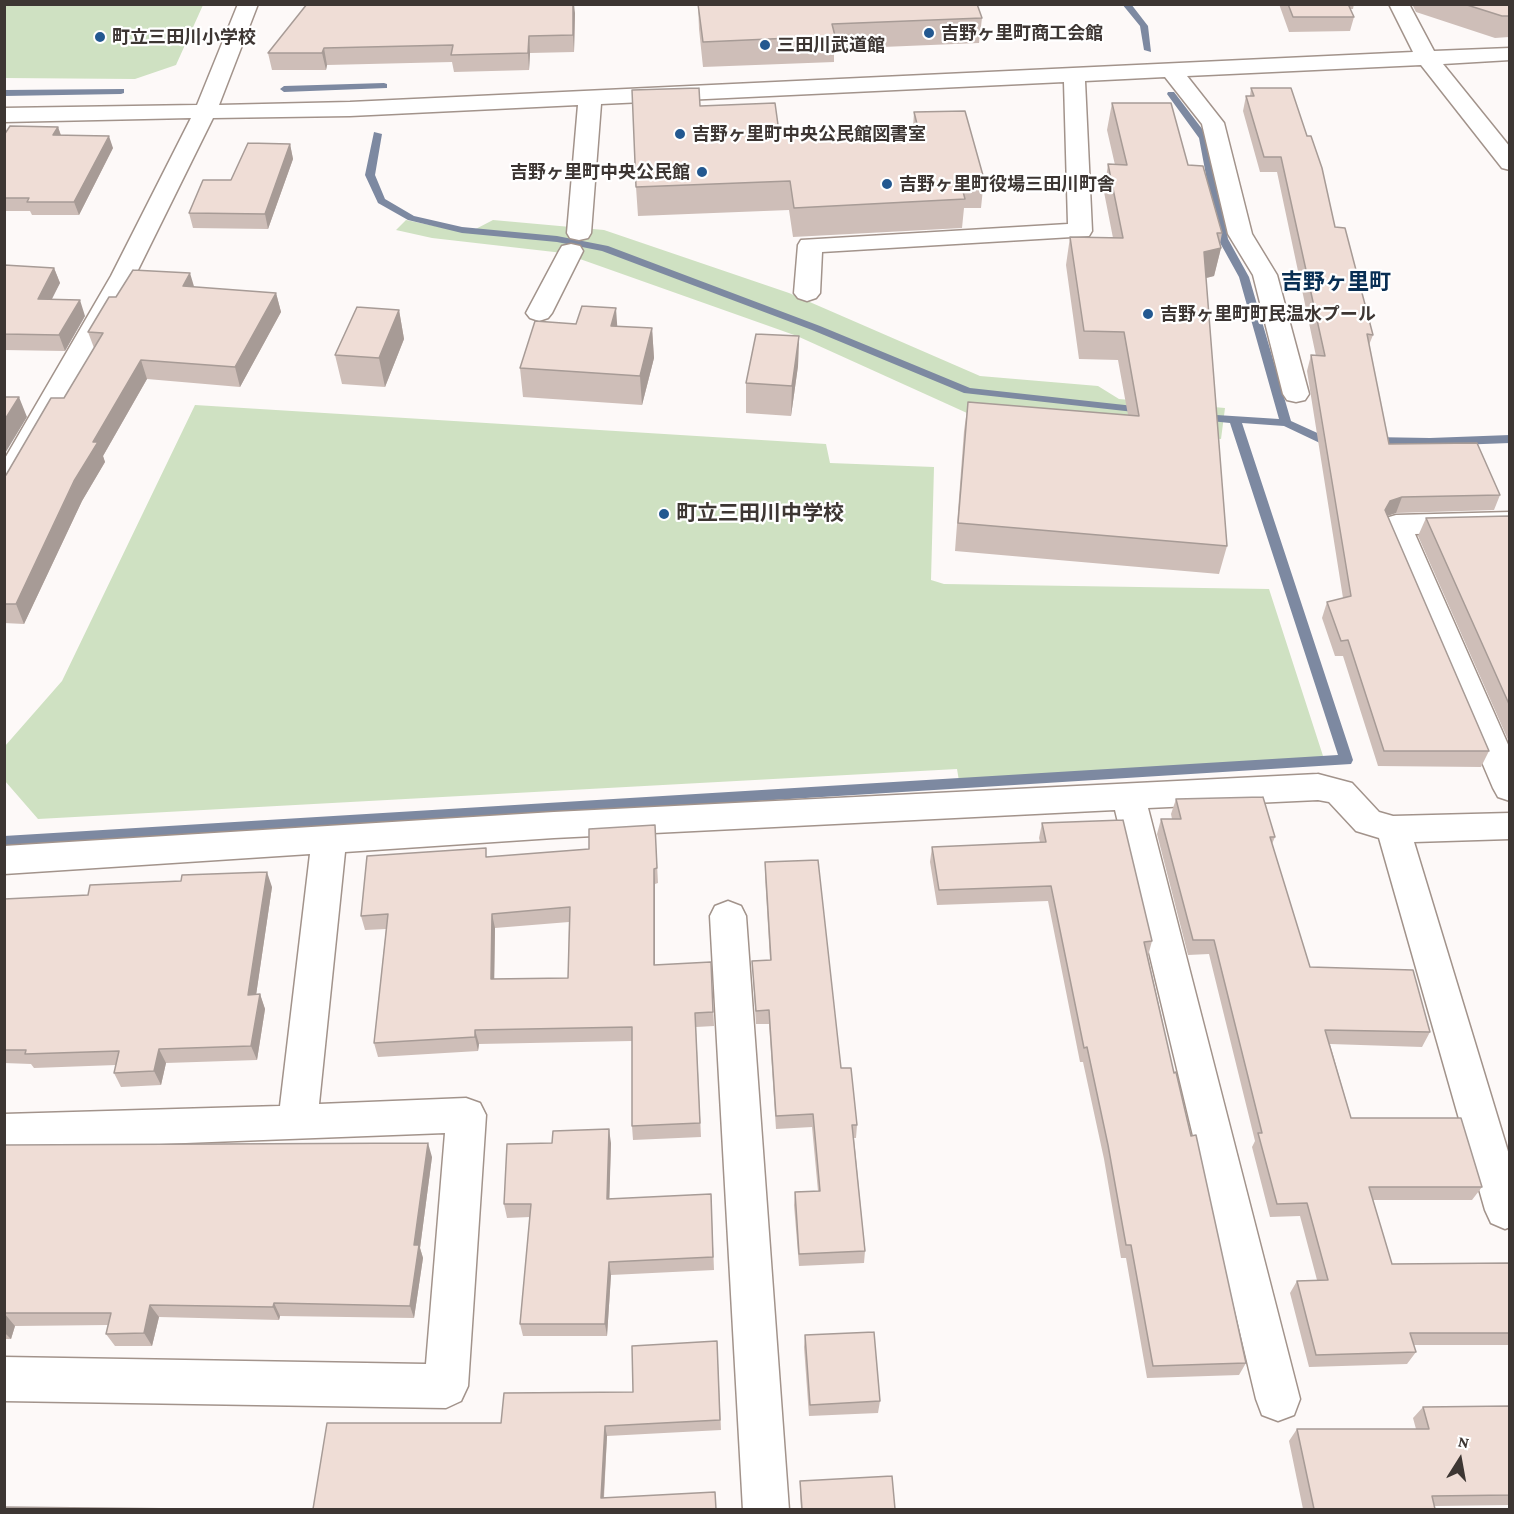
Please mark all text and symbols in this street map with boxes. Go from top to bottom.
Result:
place label: 吉野ヶ里町商工会館 [941,22,1103,44]
place label: 町立三田川小学校 [112,26,256,48]
marker: 吉野ヶ里町商工会館 [922,26,936,40]
marker: 町立三田川小学校 [93,30,107,44]
place label: 三田川武道館 [777,34,885,56]
marker: 三田川武道館 [758,38,772,52]
place label: 吉野ヶ里町中央公民館図書室 [692,123,926,145]
marker: 吉野ヶ里町中央公民館図書室 [673,127,687,141]
place label: 吉野ヶ里町中央公民館 [510,161,690,183]
marker: 吉野ヶ里町中央公民館 [695,165,709,179]
place label: 吉野ヶ里町役場三田川町舎 [899,173,1115,195]
marker: 吉野ヶ里町役場三田川町舎 [880,177,894,191]
district label: 吉野ヶ里町 [1281,269,1391,295]
place label: 吉野ヶ里町町民温水プール [1160,303,1376,325]
marker: 吉野ヶ里町町民温水プール [1141,307,1155,321]
place label: 町立三田川中学校 [676,501,844,527]
marker: 町立三田川中学校 [657,507,671,521]
north arrow [1430,1430,1490,1490]
text: N [1457,1432,1471,1451]

